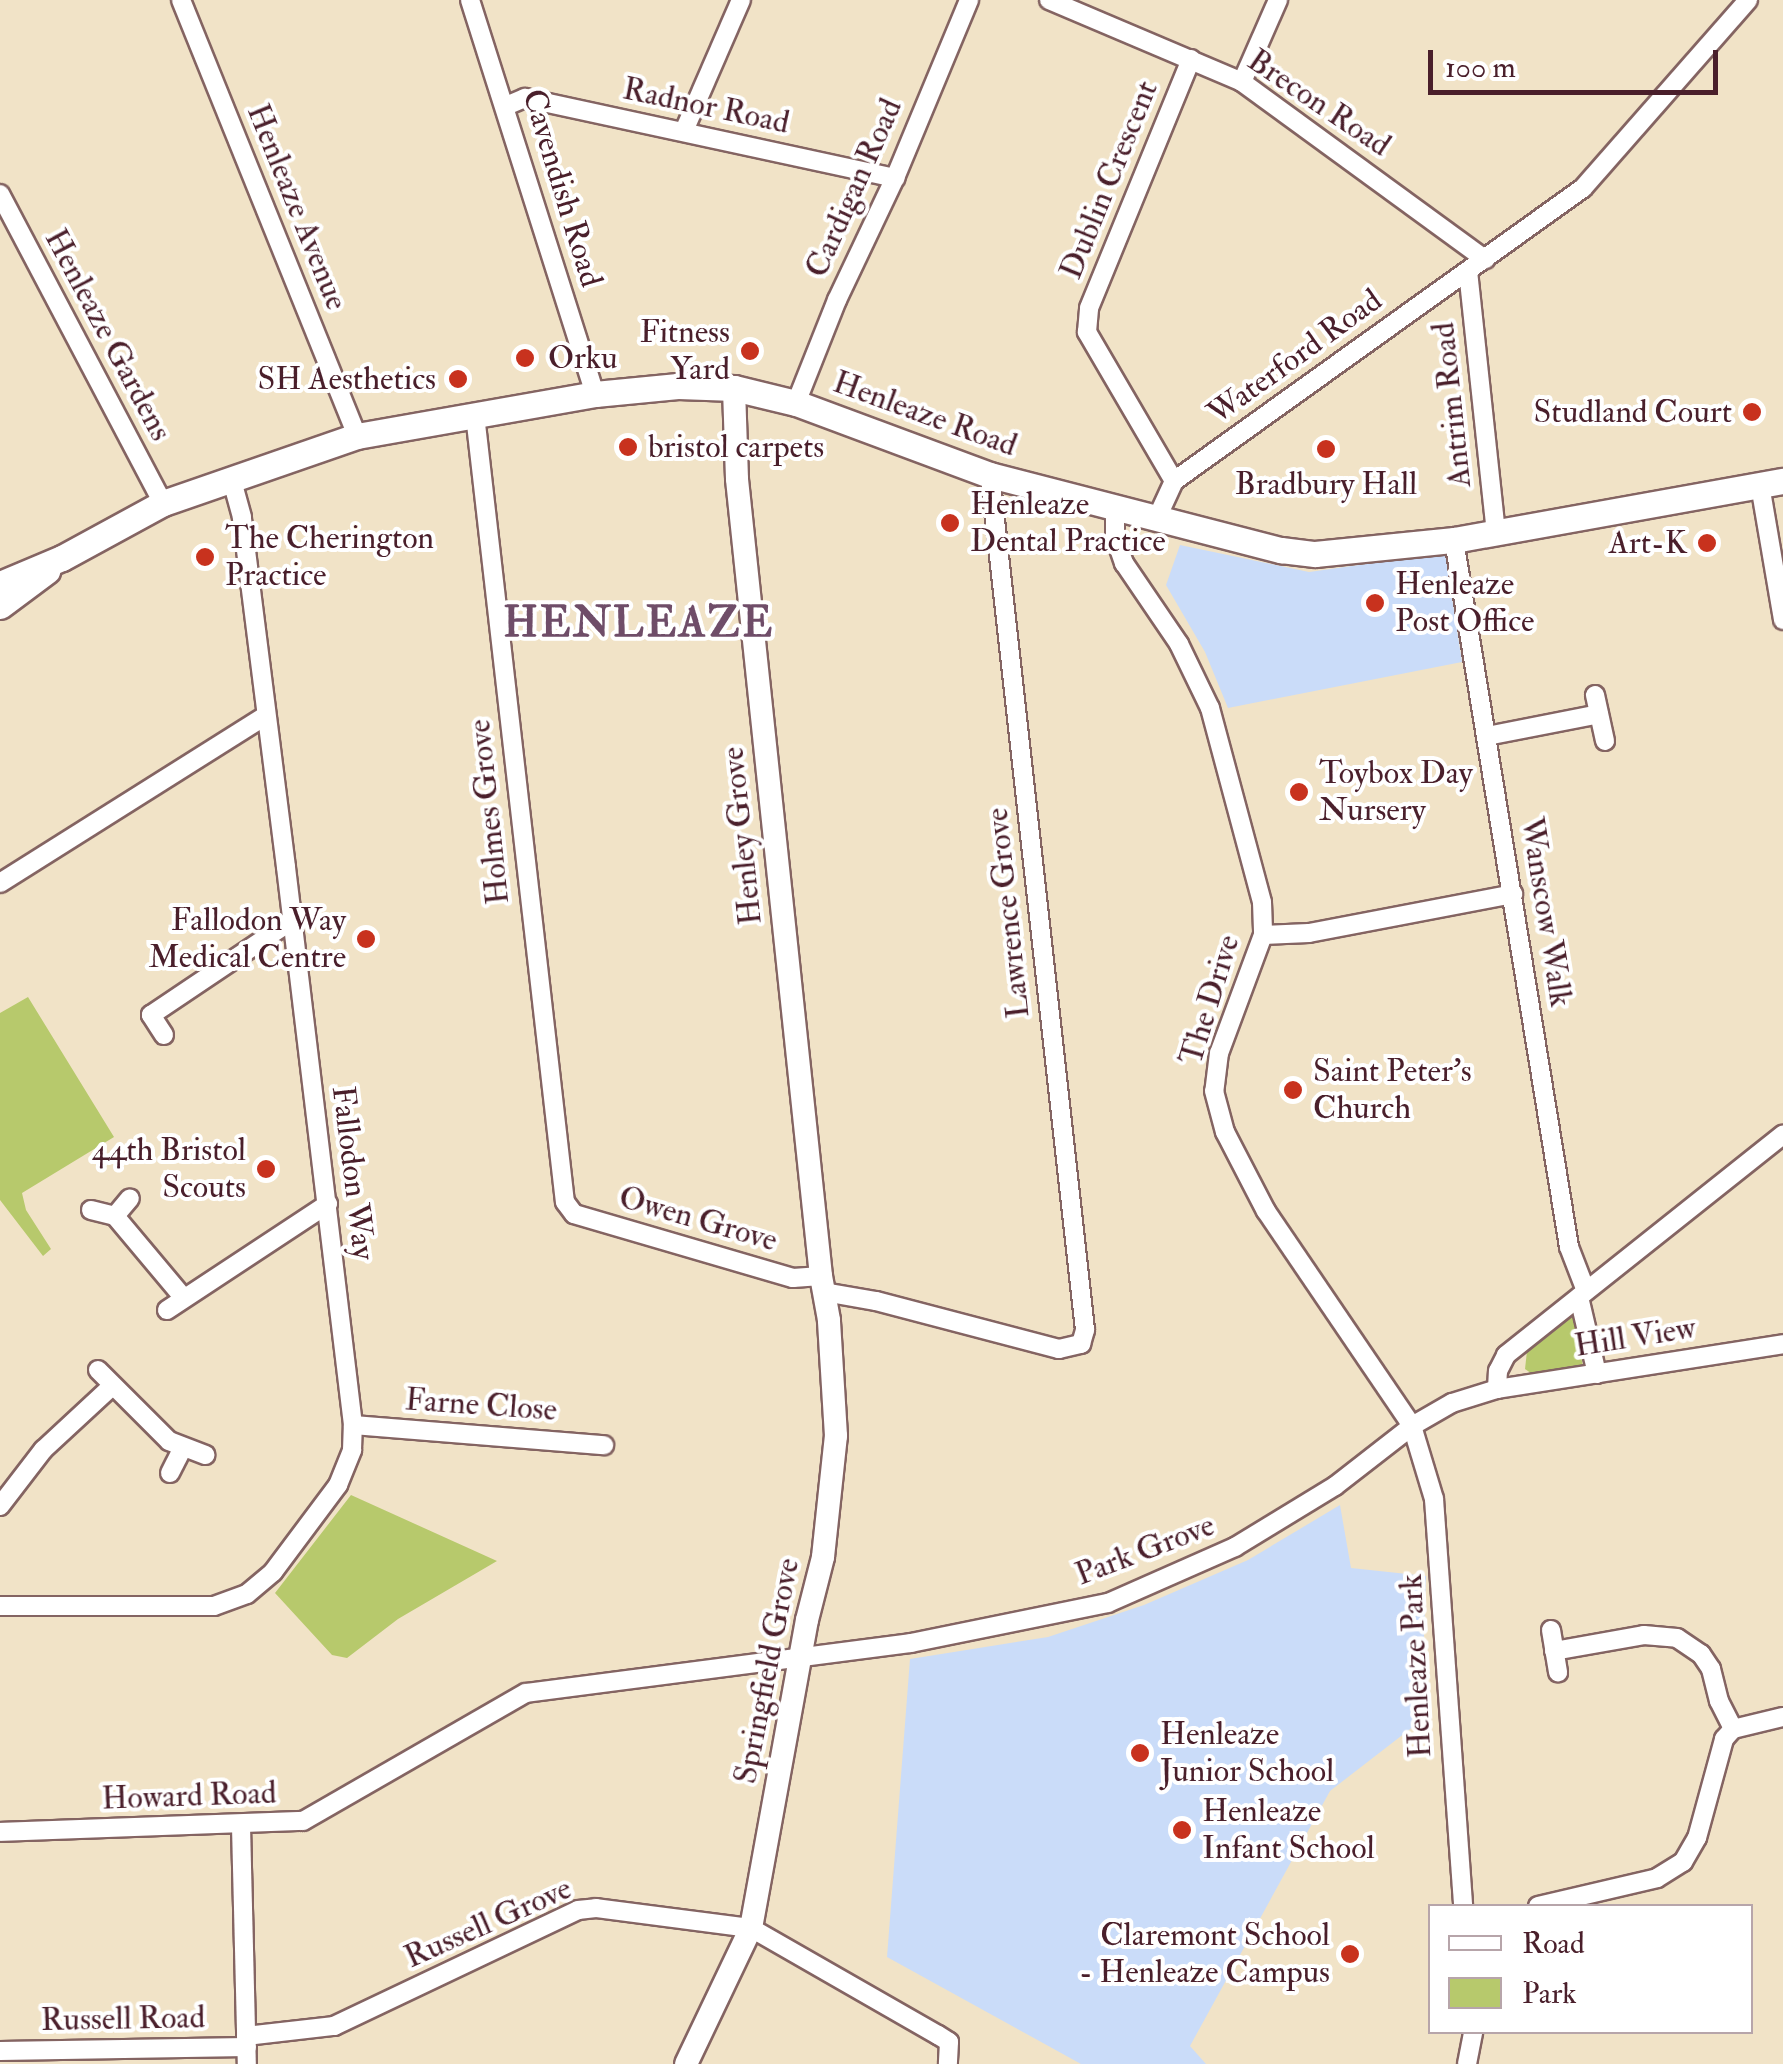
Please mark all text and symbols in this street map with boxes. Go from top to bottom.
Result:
scale bar [1433,30,1723,92]
street label: Brecon Road [1240,41,1398,165]
text: 100 m [1445,49,1516,86]
street label: Radnor Road [619,70,793,142]
street label: Dublin Crescent [1052,75,1166,285]
street label: Cavendish Road [514,84,610,292]
street label: Cardigan Road [798,93,910,283]
street label: Henleaze Avenue [238,98,356,316]
street label: Henleaze Gardens [36,223,180,447]
street label: Waterford Road [1201,281,1389,433]
place label: Fitness Yard [640,314,730,389]
street label: Antrim Road [1424,320,1480,490]
place label: Orku [548,339,618,377]
marker: Fitness Yard [739,340,761,362]
marker: Orku [512,345,538,371]
place label: SH Aesthetics [257,360,436,398]
street label: Henleaze Road [828,363,1022,465]
marker: SH Aesthetics [445,366,471,392]
place label: Studland Court [1534,393,1732,431]
marker: Studland Court [1741,401,1763,423]
place label: bristol carpets [648,428,824,466]
marker: bristol carpets [617,436,639,458]
marker: Bradbury Hall [1315,438,1337,460]
place label: Bradbury Hall [1235,465,1417,503]
place label: Henleaze Dental Practice [970,486,1166,561]
marker: Henleaze Dental Practice [939,512,961,534]
place label: The Cherington Practice [225,520,434,595]
place label: Art-K [1608,524,1687,562]
marker: Art-K [1696,532,1718,554]
marker: The Cherington Practice [194,546,216,568]
place label: Henleaze Post Office [1395,566,1534,641]
marker: Henleaze Post Office [1364,592,1386,614]
district label: HENLEAZE [503,598,775,648]
street label: Holmes Grove [460,718,518,906]
street label: Henley Grove [714,745,770,927]
place label: Toybox Day Nursery [1319,755,1473,830]
marker: Toybox Day Nursery [1288,781,1310,803]
street label: Lawrence Grove [978,806,1038,1020]
street label: Wanscow Walk [1512,815,1580,1009]
place label: Fallodon Way Medical Centre [148,902,346,977]
marker: Fallodon Way Medical Centre [355,928,377,950]
street label: The Drive [1172,930,1248,1070]
place label: Saint Peter's Church [1313,1053,1472,1128]
marker: Saint Peter's Church [1282,1079,1304,1101]
street label: Fallodon Way [323,1084,383,1262]
place label: 44th Bristol Scouts [92,1132,246,1207]
marker: 44th Bristol Scouts [255,1158,277,1180]
street label: Owen Grove [614,1178,782,1260]
street label: Hill View [1572,1309,1698,1365]
street label: Farne Close [404,1381,558,1429]
street label: Park Grove [1070,1506,1220,1594]
street label: Springfield Grove [726,1555,808,1787]
street label: Henleaze Park [1392,1573,1440,1759]
place label: Henleaze Junior School [1160,1716,1334,1791]
marker: Henleaze Junior School [1129,1742,1151,1764]
street label: Howard Road [101,1774,277,1818]
place label: Henleaze Infant School [1202,1793,1375,1868]
marker: Henleaze Infant School [1171,1819,1193,1841]
street label: Russell Grove [399,1869,577,1977]
legend [1428,1904,1753,2034]
place label: Claremont School - Henleaze Campus [1079,1917,1330,1992]
text: Road [1522,1925,1585,1962]
marker: Claremont School - Henleaze Campus [1339,1943,1361,1965]
text: Park [1522,1975,1577,2012]
street label: Russell Road [40,1998,206,2040]

